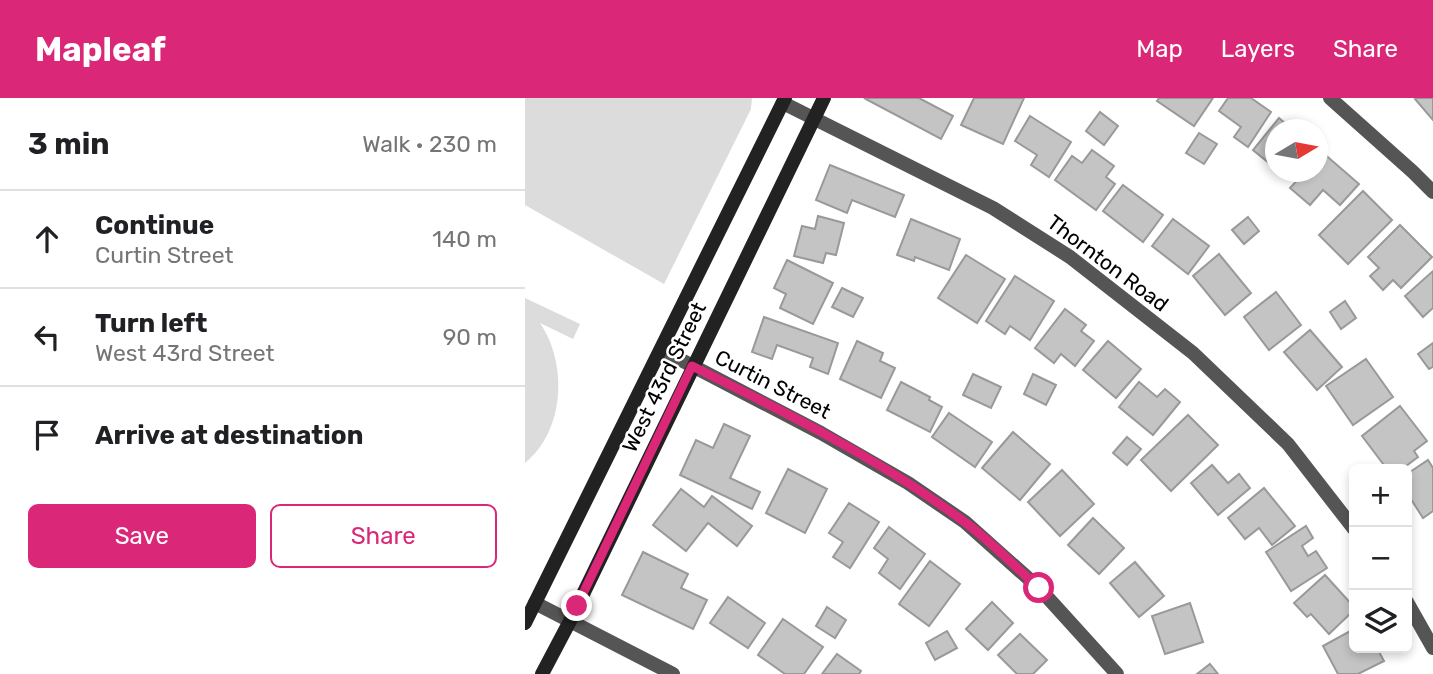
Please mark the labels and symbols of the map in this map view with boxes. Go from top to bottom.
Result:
north arrow [1265,119,1328,182]
street label: Thornton Road [1043,209,1173,317]
street label: West 43rd Street [617,298,711,456]
street label: Curtin Street [711,344,835,424]
route start [1023,572,1054,603]
route end [561,590,592,621]

